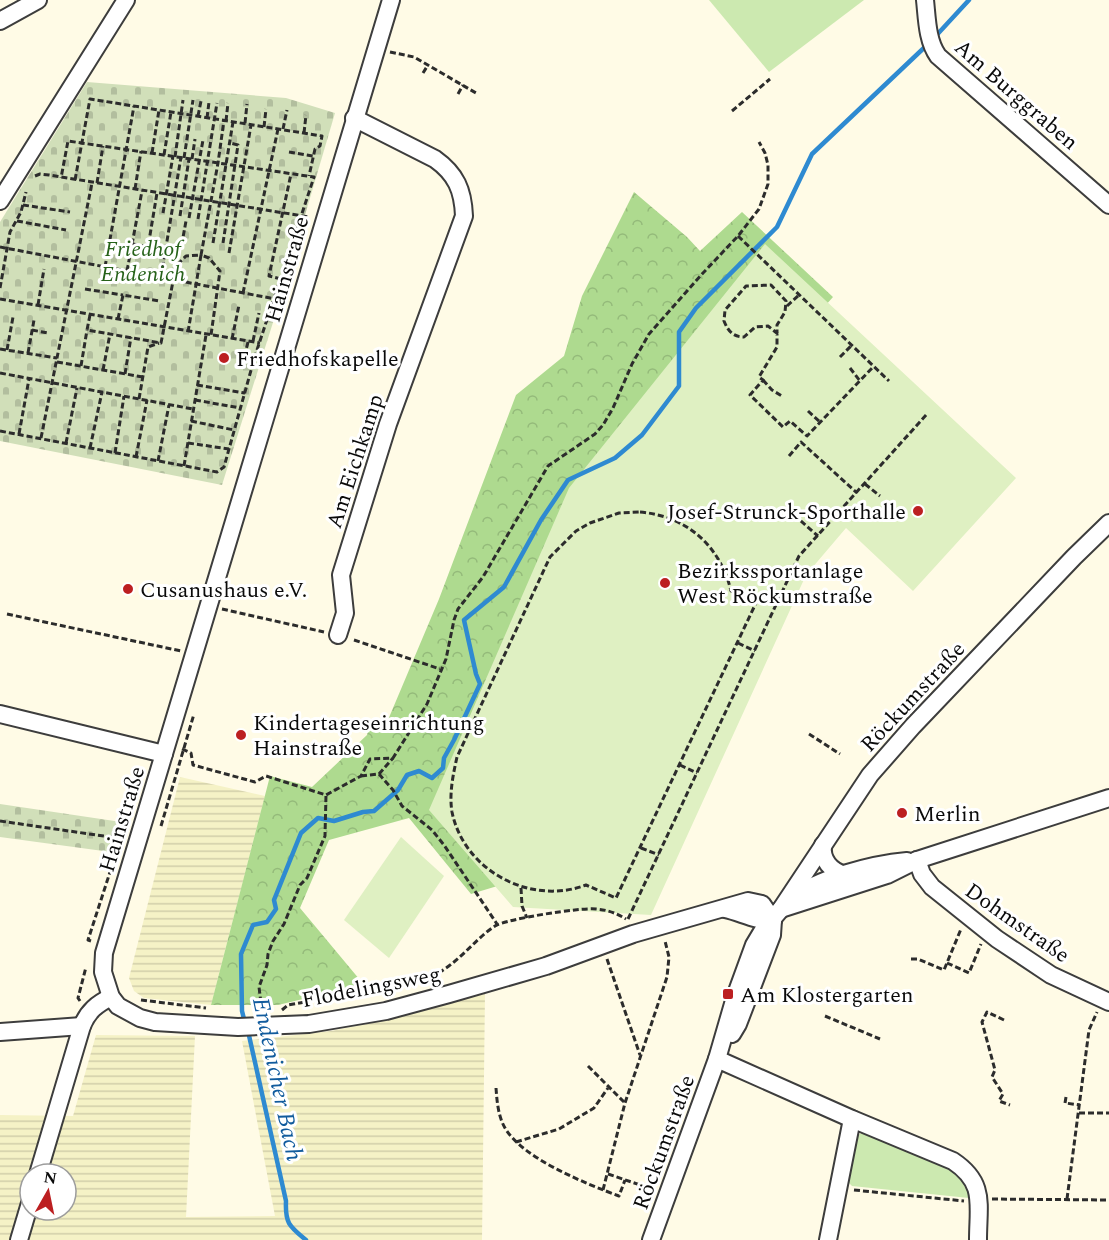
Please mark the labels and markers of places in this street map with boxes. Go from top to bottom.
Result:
place label: Friedhofskapelle [236,343,399,376]
marker: Friedhofskapelle [217,351,231,365]
place label: Josef-Strunck-Sporthalle [667,496,906,529]
marker: Josef-Strunck-Sporthalle [911,504,925,518]
place label: Bezirkssportanlage West Röckumstraße [677,555,873,613]
place label: Cusanushaus e.V. [140,574,307,607]
marker: Bezirkssportanlage West Röckumstraße [658,576,672,590]
marker: Cusanushaus e.V. [121,582,135,596]
place label: Kindertageseinrichtung Hainstraße [253,707,485,765]
marker: Kindertageseinrichtung Hainstraße [234,728,248,742]
place label: Merlin [914,798,981,831]
marker: Merlin [895,806,909,820]
place label: Am Klostergarten [740,979,914,1012]
marker: Am Klostergarten [721,987,735,1001]

